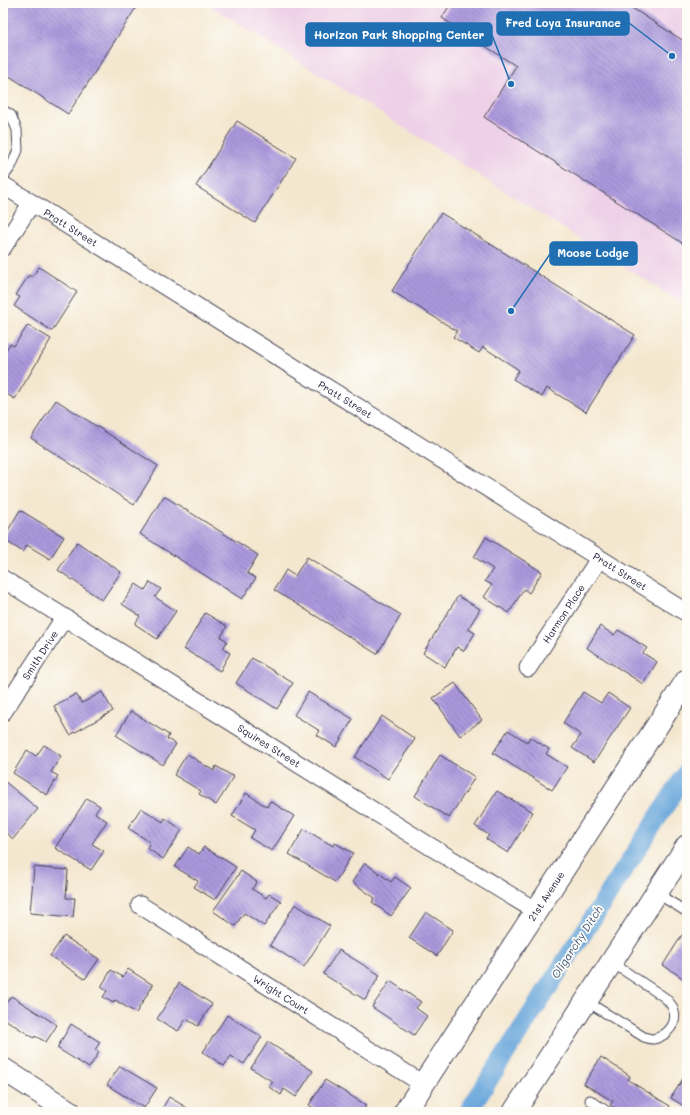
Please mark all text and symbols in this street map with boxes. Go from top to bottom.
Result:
callout: Fred Loya Insurance [497,12,629,35]
text: Fred Loya Insurance [505,15,621,30]
callout: Horizon Park Shopping Center [306,23,492,46]
text: Horizon Park Shopping Center [314,27,485,42]
street label: Pratt Street [41,205,101,250]
callout: Moose Lodge [550,242,637,265]
text: Moose Lodge [557,245,629,260]
street label: Pratt Street [316,377,375,421]
street label: Pratt Street [590,549,650,593]
street label: Harmon Place [539,581,588,646]
street label: Smith Drive [19,627,61,682]
street label: Squires Street [235,721,303,771]
street label: 21st Avenue [525,868,568,924]
water label: Oligarchy Ditch [547,902,606,981]
street label: Wright Court [250,971,312,1017]

